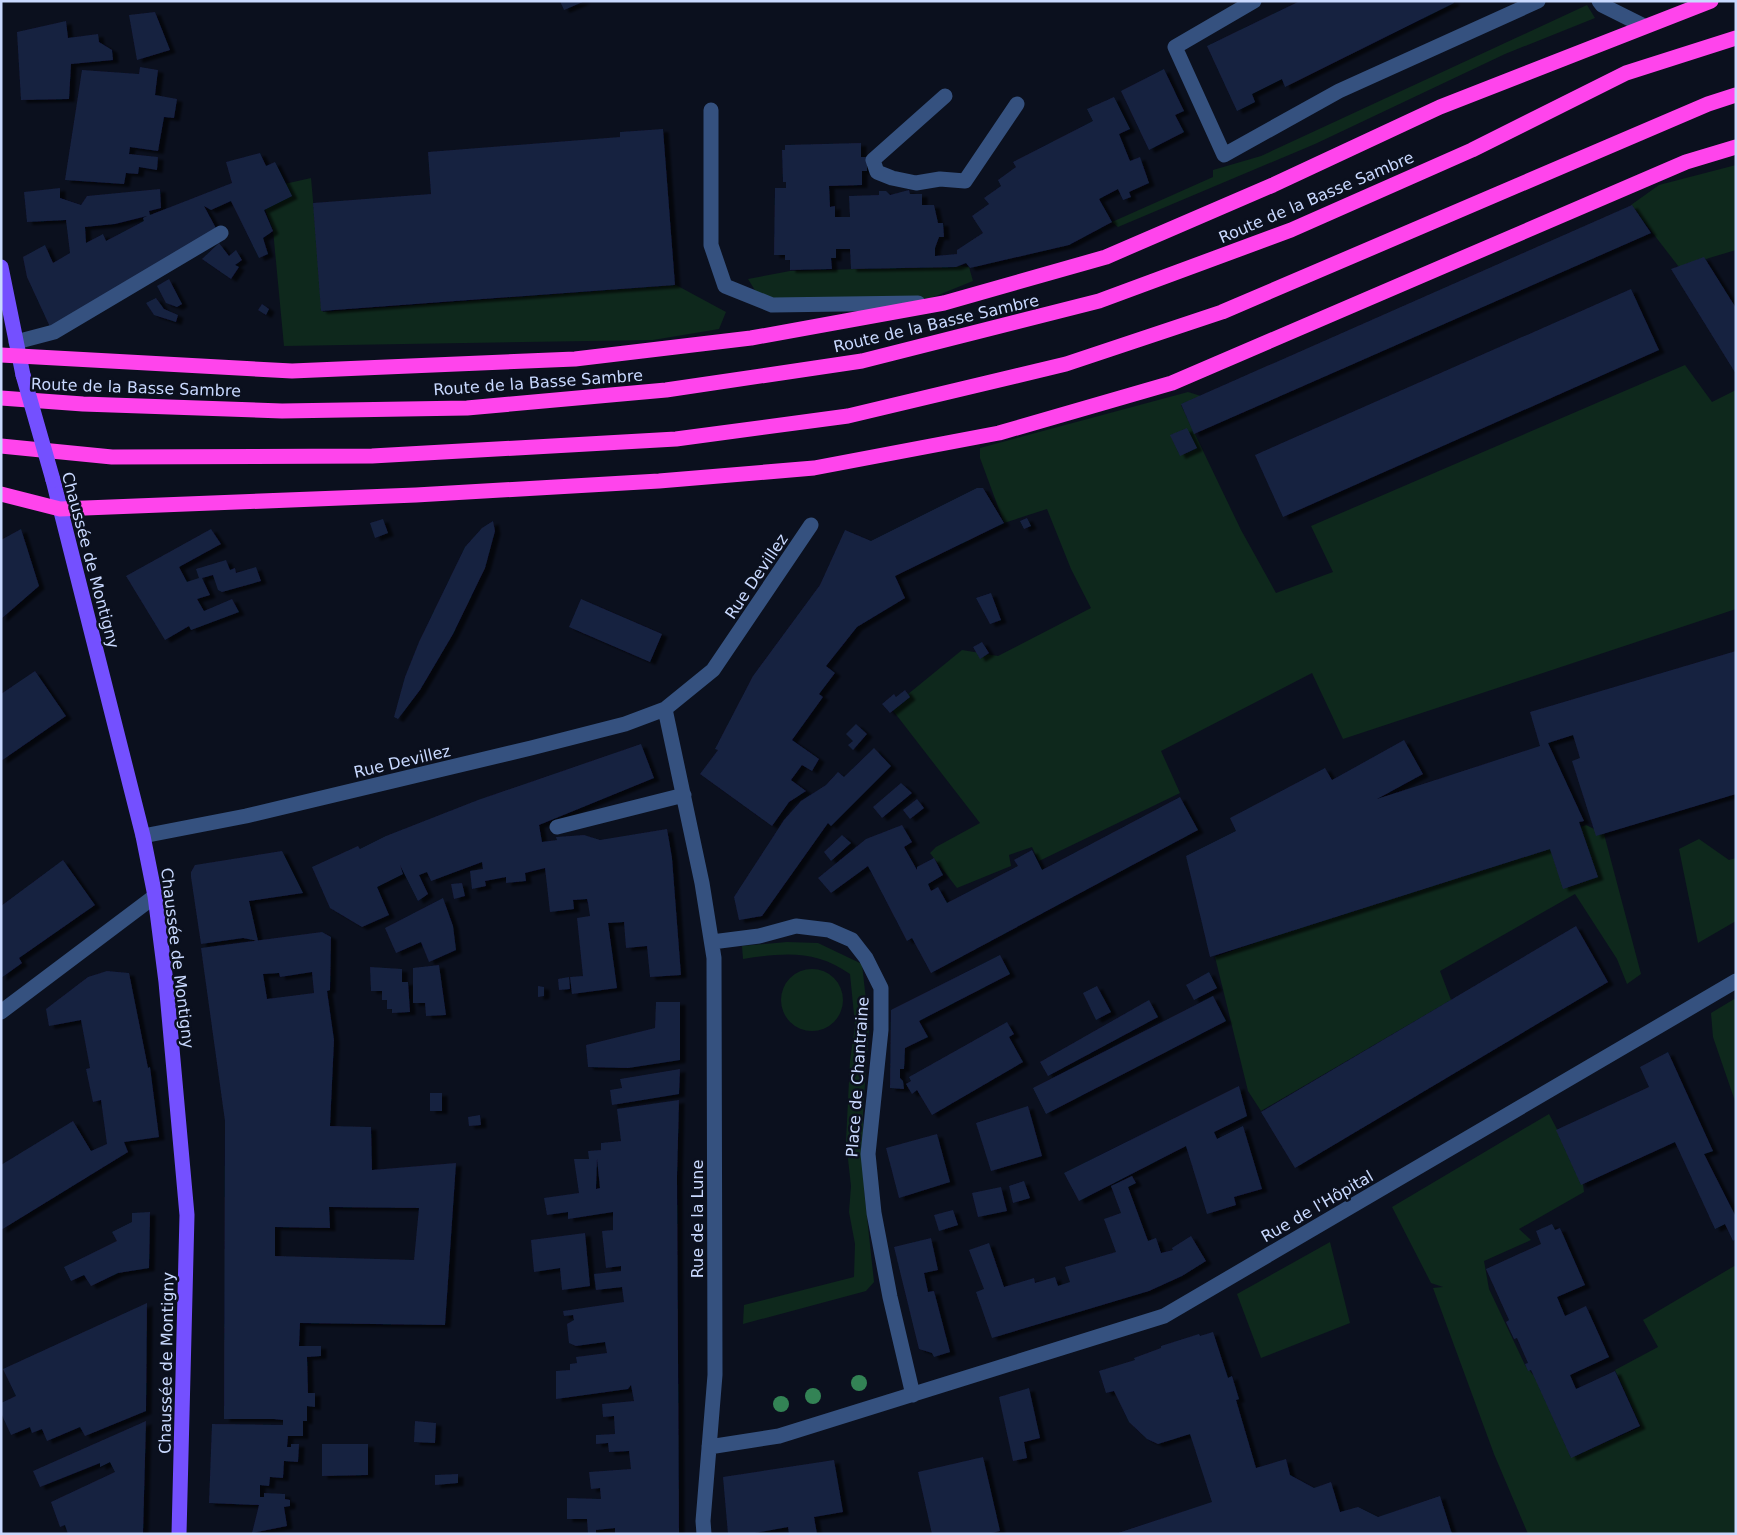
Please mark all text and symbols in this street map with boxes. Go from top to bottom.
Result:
street label: Route de la Basse Sambre [1216,148,1417,247]
street label: Route de la Basse Sambre [832,291,1041,356]
street label: Route de la Basse Sambre [433,366,643,399]
street label: Route de la Basse Sambre [31,374,241,401]
street label: Chaussée de Montigny [58,470,123,650]
street label: Rue Devillez [721,530,792,622]
street label: Rue Devillez [352,741,452,782]
street label: Chaussée de Montigny [157,867,198,1050]
street label: Place de Chantraine [842,996,873,1158]
street label: Rue de la Lune [688,1160,707,1278]
street label: Rue de l'Hôpital [1258,1167,1377,1246]
street label: Chaussée de Montigny [155,1272,178,1454]

